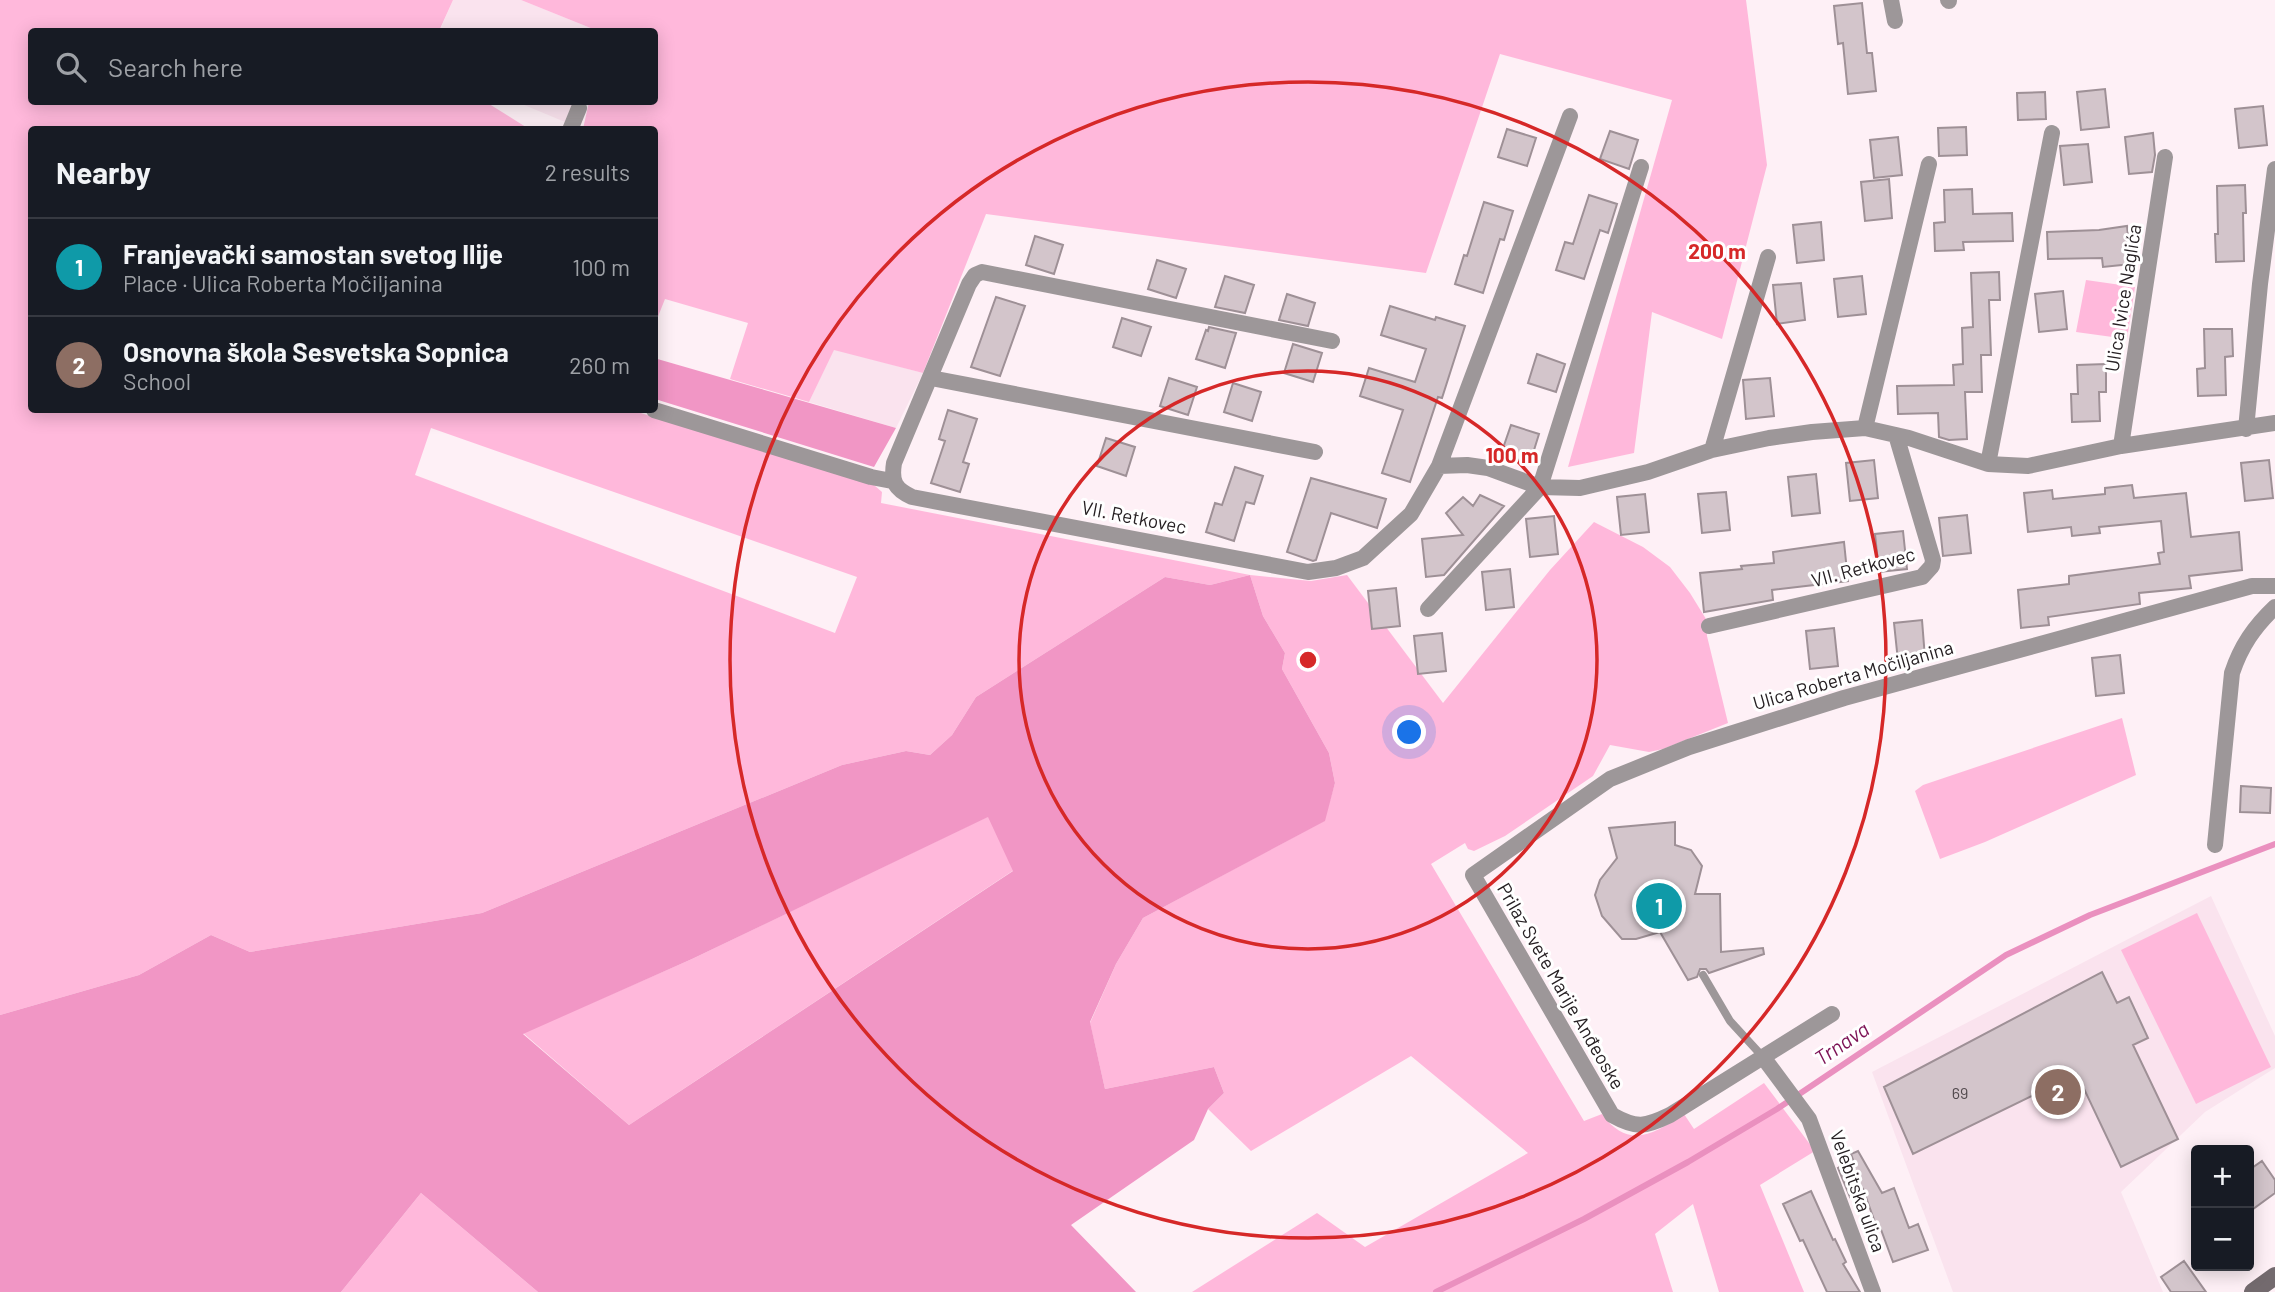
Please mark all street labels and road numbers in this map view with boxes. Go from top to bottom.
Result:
street label: Ulica Ivice Naglića [2099,223,2146,373]
street label: VII. Retkovec [1080,495,1189,538]
street label: VII. Retkovec [1808,542,1917,591]
street label: Ulica Roberta Močiljanina [1750,635,1956,714]
street label: Prilaz Svete Marije Anđeoske [1493,879,1630,1093]
street label: Velebitska ulica [1826,1127,1891,1255]

